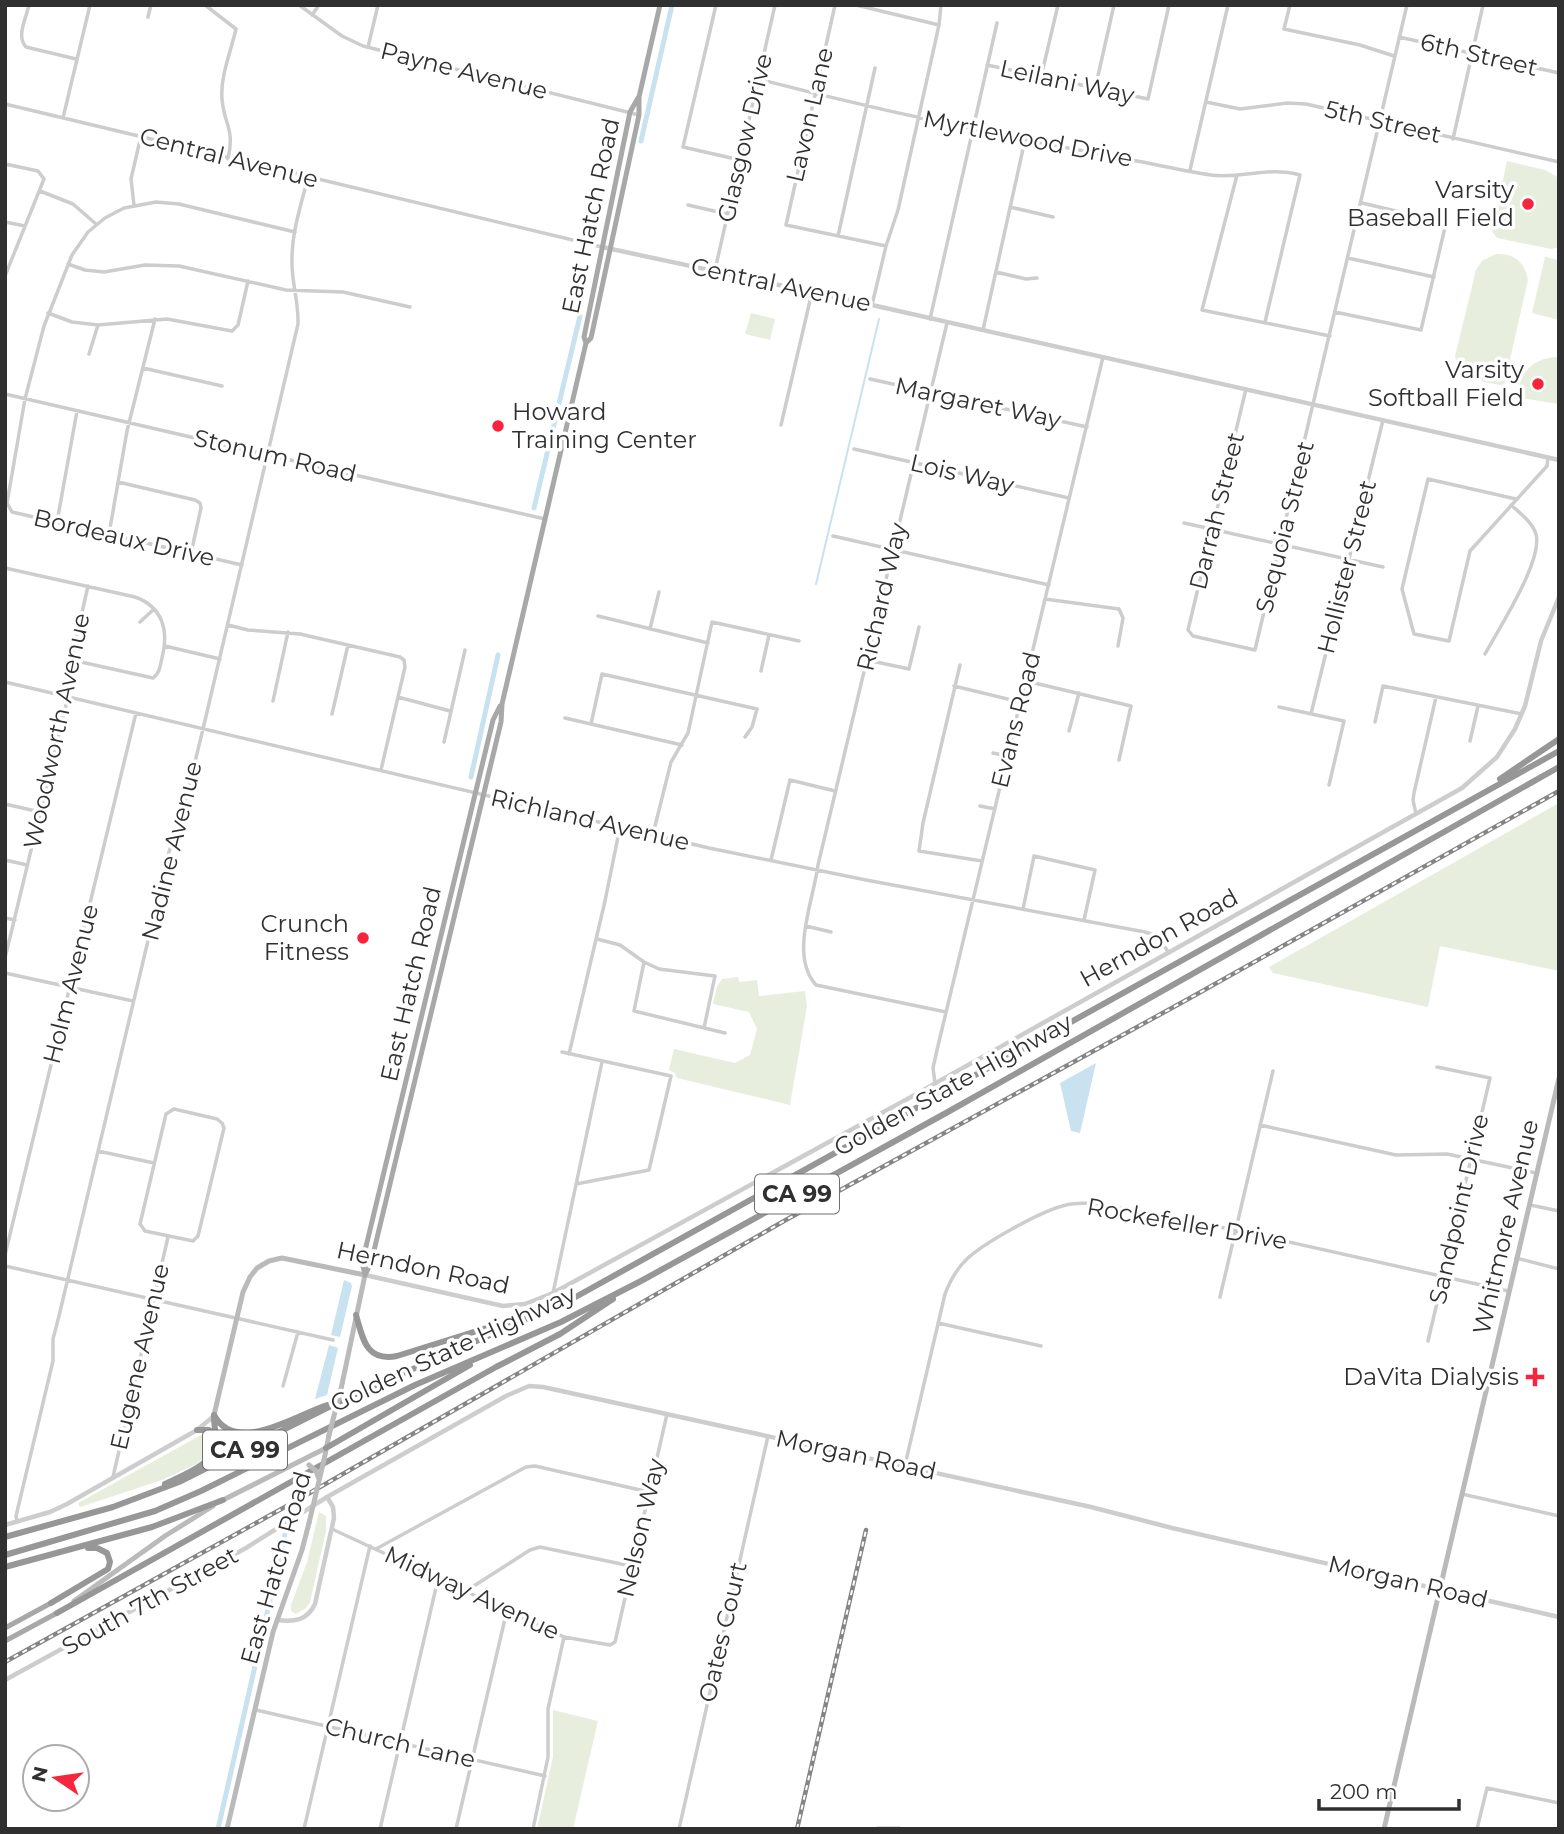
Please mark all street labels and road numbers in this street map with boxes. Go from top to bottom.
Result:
street label: 6th Street [1418,27,1541,82]
street label: Payne Avenue [378,36,551,105]
street label: Lavon Lane [780,45,839,185]
street label: Glasgow Drive [711,51,778,225]
street label: Leilani Way [997,53,1137,110]
street label: 5th Street [1322,94,1444,149]
street label: Myrtlewood Drive [921,104,1135,173]
street label: East Hatch Road [556,115,625,316]
street label: Central Avenue [137,121,321,194]
street label: Central Avenue [689,251,874,318]
street label: Margaret Way [892,371,1064,434]
street label: Stonum Road [191,423,359,488]
street label: Darrah Street [1183,429,1250,593]
street label: Sequoia Street [1249,438,1320,616]
street label: Lois Way [907,448,1017,500]
street label: Hollister Street [1311,477,1382,657]
street label: Bordeaux Drive [31,503,218,572]
street label: Richard Way [850,520,913,674]
street label: Woodworth Avenue [17,610,96,851]
street label: Evans Road [985,649,1046,791]
street label: Nadine Avenue [135,758,208,944]
street label: Richland Avenue [488,783,692,857]
street label: Herndon Road [1075,882,1243,993]
street label: East Hatch Road [374,884,447,1084]
street label: Holm Avenue [37,901,104,1067]
street label: Golden State Highway [829,1007,1077,1162]
street label: Sandpoint Drive [1423,1111,1494,1307]
street label: Whitmore Avenue [1467,1117,1544,1337]
road number: CA 99 [755,1175,839,1214]
street label: Rockefeller Drive [1085,1192,1289,1255]
street label: Herndon Road [334,1235,512,1300]
street label: Eugene Avenue [104,1261,175,1453]
street label: Golden State Highway [326,1279,580,1418]
street label: Morgan Road [773,1423,939,1486]
road number: CA 99 [203,1430,287,1470]
street label: Nelson Way [610,1456,671,1600]
street label: East Hatch Road [234,1468,317,1668]
street label: Midway Avenue [380,1539,564,1646]
street label: South 7th Street [57,1540,243,1661]
street label: Morgan Road [1325,1549,1491,1614]
street label: Oates Court [692,1558,753,1705]
street label: Church Lane [322,1711,478,1774]

